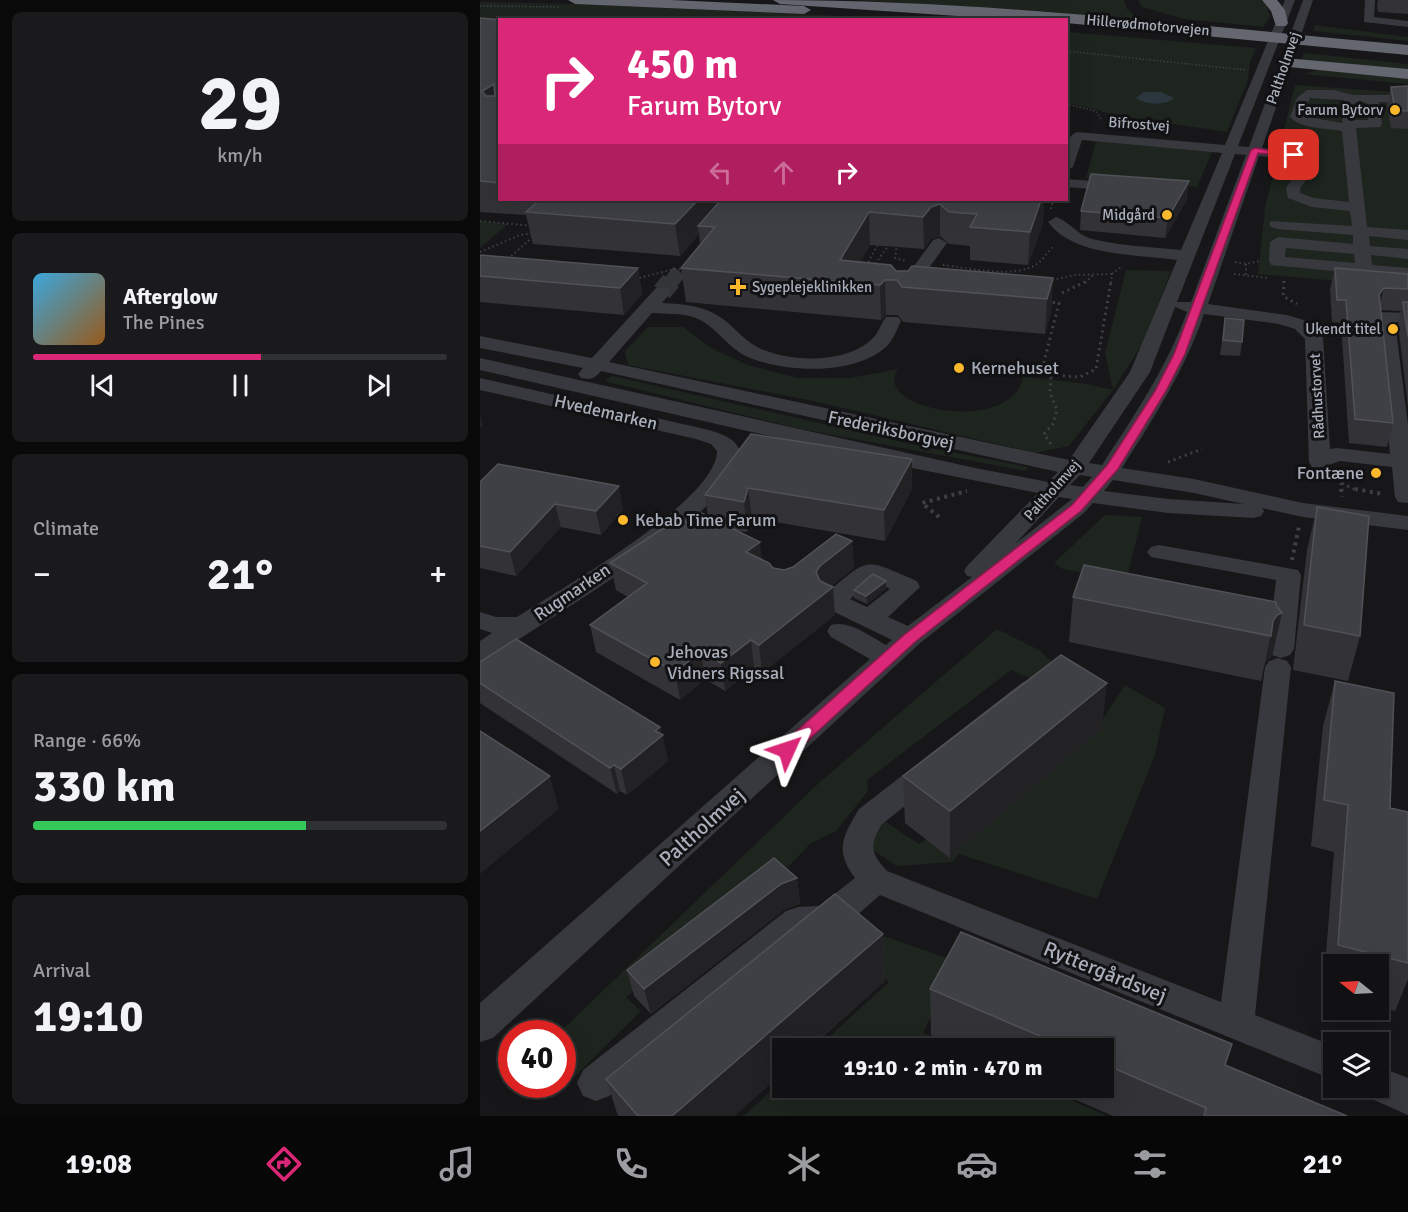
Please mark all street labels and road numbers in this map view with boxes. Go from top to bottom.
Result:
street label: Hillerødmotorvejen [1086,11,1210,39]
street label: Paltholmvej [1262,29,1304,107]
street label: Bifrostvej [1108,113,1170,135]
street label: Rådhustorvet [1306,353,1328,439]
street label: Hvedemarken [552,389,660,435]
street label: Frederiksborgvej [826,406,956,454]
street label: Paltholmvej [1020,456,1084,524]
street label: Rugmarken [530,558,614,626]
street label: Paltholmvej [654,782,750,872]
street label: Ryttergårdsvej [1040,936,1170,1008]

